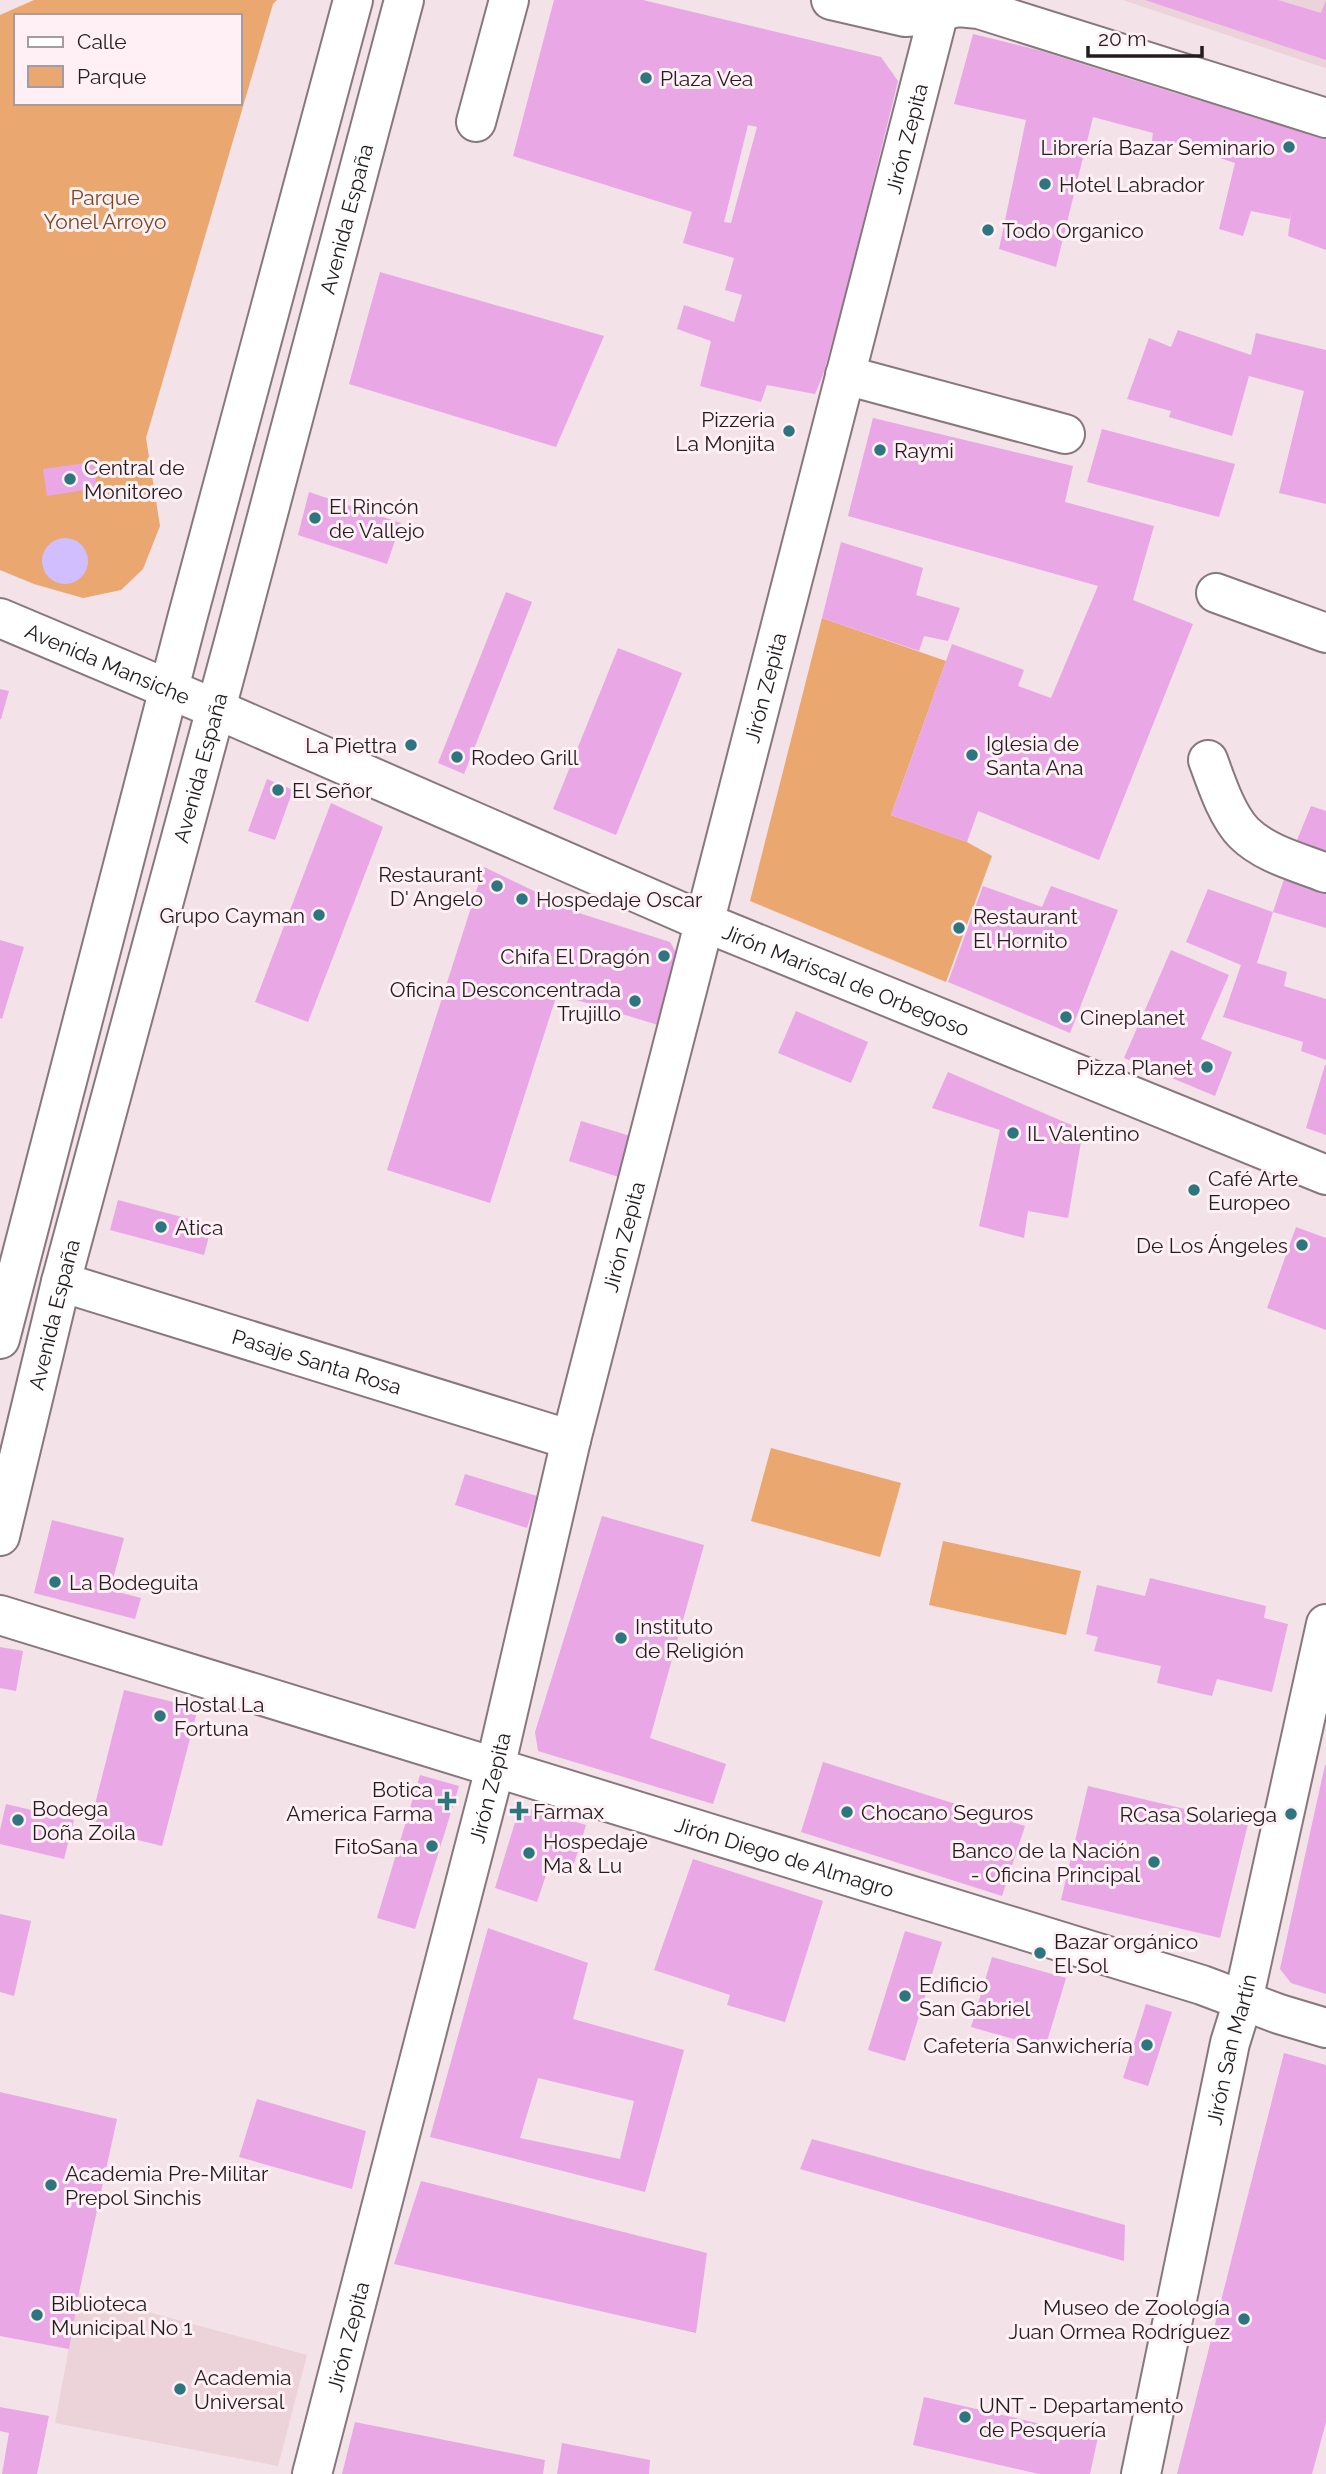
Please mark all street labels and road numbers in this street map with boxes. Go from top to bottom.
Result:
street label: Jirón Zepita [880,81,933,196]
street label: Avenida España [314,141,378,297]
street label: Avenida Mansiche [22,618,194,709]
street label: Jirón Zepita [739,630,791,745]
street label: Avenida España [168,690,232,845]
street label: Jirón Mariscal de Orbegoso [719,918,973,1041]
street label: Jirón Zepita [597,1179,650,1295]
street label: Avenida España [23,1236,85,1392]
street label: Pasaje Santa Rosa [229,1323,405,1399]
street label: Jirón Zepita [464,1730,515,1846]
street label: Jirón Diego de Almagro [672,1811,897,1902]
street label: Jirón San Martín [1201,1972,1261,2127]
street label: Jirón Zepita [321,2279,374,2394]

